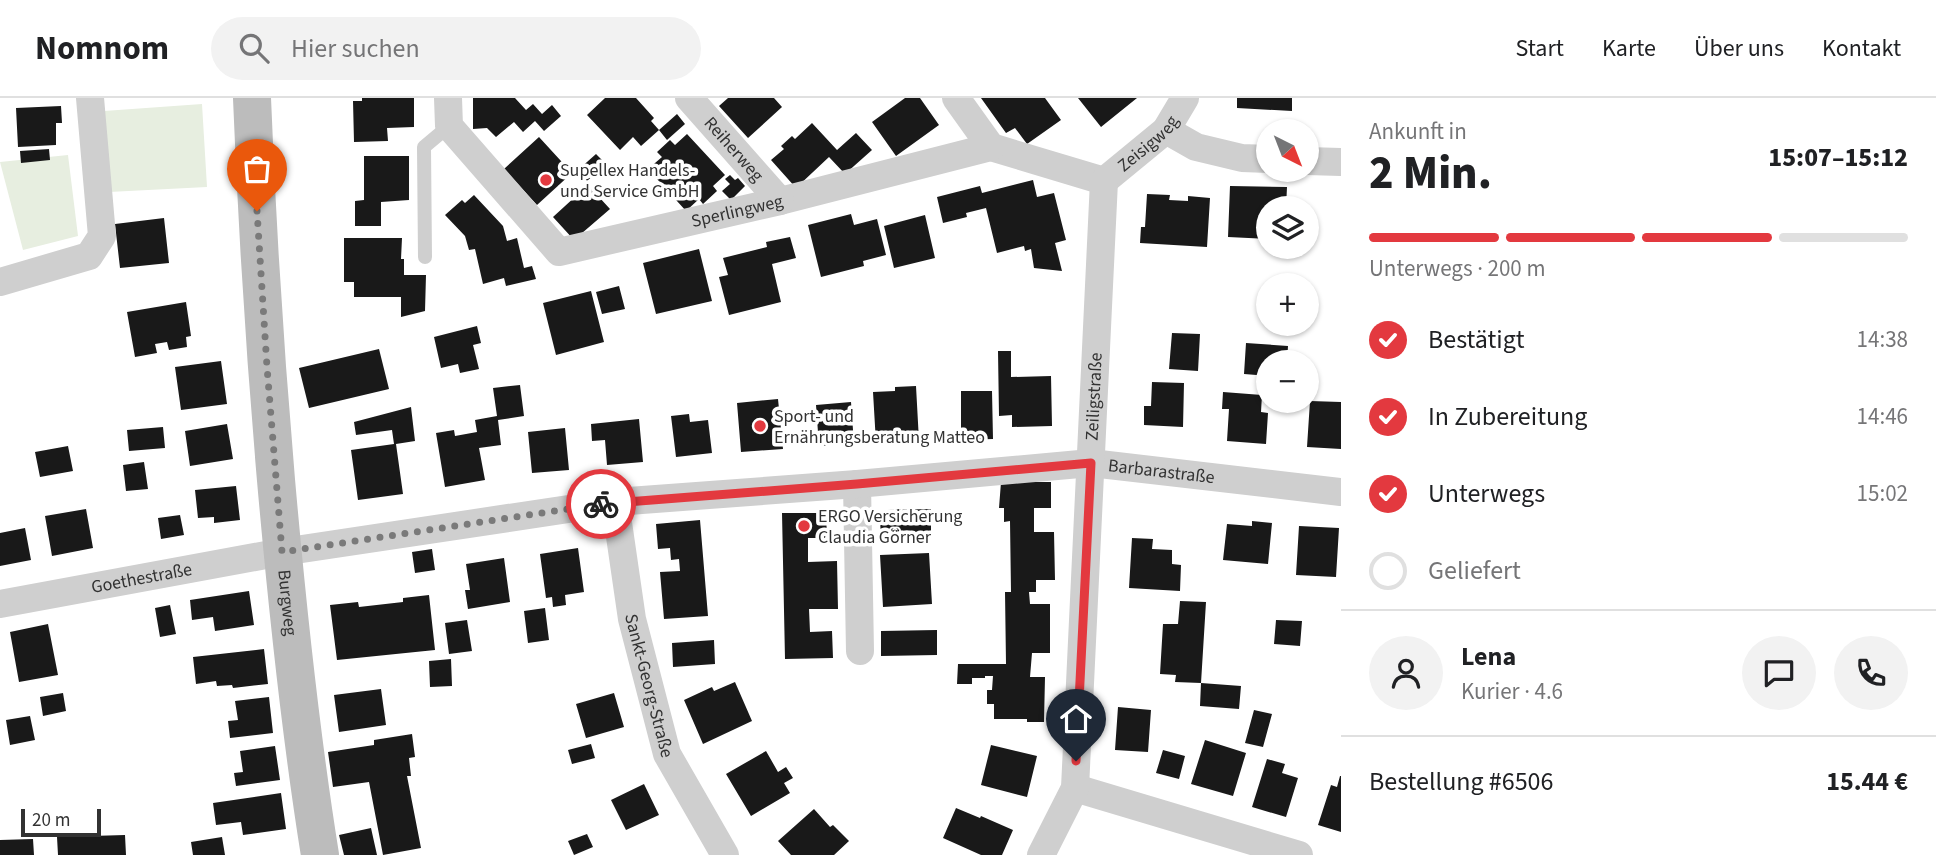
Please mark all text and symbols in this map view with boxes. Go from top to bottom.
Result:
search box [211,17,701,80]
text: Nomnom [35,25,169,72]
icon: search [235,29,273,67]
text: Hier suchen [291,30,420,67]
text: Start [1516,31,1564,66]
text: Karte [1602,31,1656,66]
text: Über uns [1694,31,1784,66]
text: Kontakt [1822,31,1901,66]
street label: Reiherweg [698,111,769,187]
street label: Zeisigweg [1112,111,1185,178]
text: Ankunft in [1369,115,1467,148]
north arrow [1256,119,1320,182]
map controls [1256,119,1319,413]
pin [227,139,287,211]
text: 15:07–15:12 [1768,139,1908,176]
text: 2 Min. [1369,141,1492,206]
icon: bag [238,150,276,188]
place label: Supellex Handels- und Service GmbH [560,158,699,204]
marker: Supellex Handels- und Service GmbH [538,172,554,188]
street label: Sperlingweg [689,189,785,234]
button: layers [1256,196,1319,259]
text: Unterwegs · 200 m [1369,252,1545,285]
button: + [1256,273,1319,336]
icon: check [1369,321,1407,359]
text: Bestätigt [1428,321,1525,358]
text: 14:38 [1857,323,1908,356]
button: − [1256,350,1319,413]
street label: Zeiligstraße [1080,352,1109,441]
icon: check [1369,398,1407,436]
text: In Zubereitung [1428,398,1587,435]
text: 14:46 [1857,400,1908,433]
place label: Sport- und Ernährungsberatung Matteo [774,404,985,450]
marker: Sport- und Ernährungsberatung Matteo [752,418,768,434]
street label: Barbarastraße [1107,453,1216,490]
courier [566,469,636,539]
icon: check [1369,475,1407,513]
text: Unterwegs [1428,475,1545,512]
text: 15:02 [1857,477,1908,510]
icon: bike [582,485,620,523]
place label: ERGO Versicherung Claudia Görner [818,504,962,550]
marker: ERGO Versicherung Claudia Görner [796,518,812,534]
text: Geliefert [1428,552,1521,589]
street label: Goethestraße [89,557,194,600]
street label: Burgweg [271,569,303,637]
street label: Sankt-Georg-Straße [618,612,679,761]
button: person [1369,636,1443,710]
button: chat [1742,636,1816,710]
button: phone [1834,636,1908,710]
text: Lena [1461,638,1516,675]
text: Kurier · 4.6 [1461,675,1563,708]
pin [1046,689,1106,761]
icon: home [1057,700,1095,738]
text: Bestellung #6506 [1369,763,1553,800]
text: 15.44 € [1826,763,1908,800]
scale bar [21,806,102,838]
text: 20 m [32,807,70,834]

